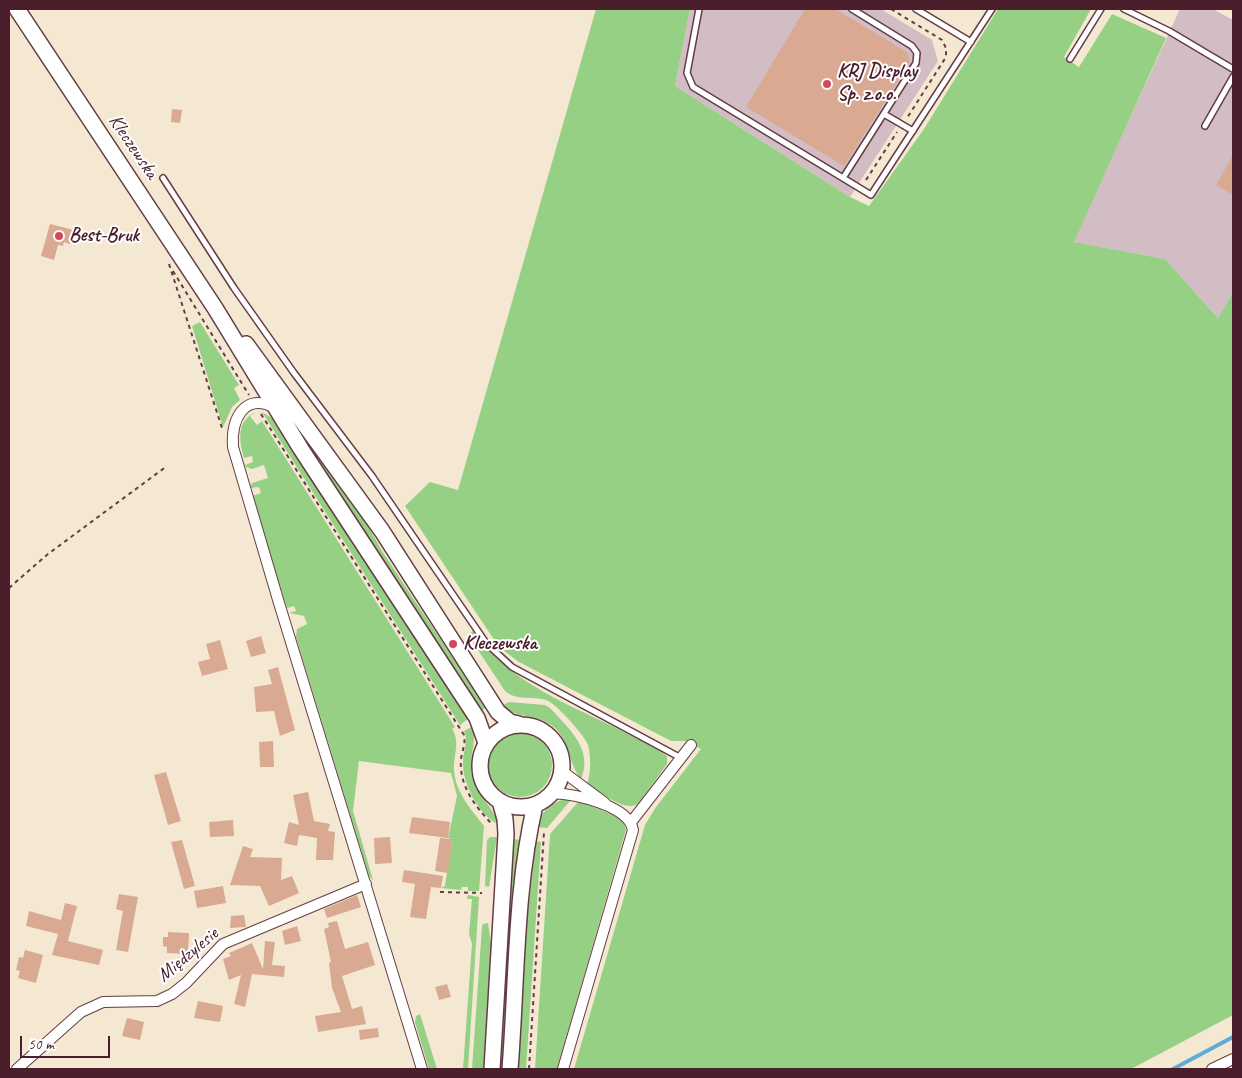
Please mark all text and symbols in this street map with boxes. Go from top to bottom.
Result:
place label: KRJ Display Sp. z.o.o. [837,60,917,107]
marker: KRJ Display Sp. z.o.o. [821,78,833,90]
street label: Kleczewska [103,110,163,184]
place label: Best-Bruk [69,224,139,248]
marker: Best-Bruk [53,230,65,242]
place label: Kleczewska [463,632,537,656]
marker: Kleczewska [447,638,459,650]
street label: Międzylesie [152,922,224,988]
scale bar [22,1026,112,1058]
text: 50 m [28,1035,54,1054]

